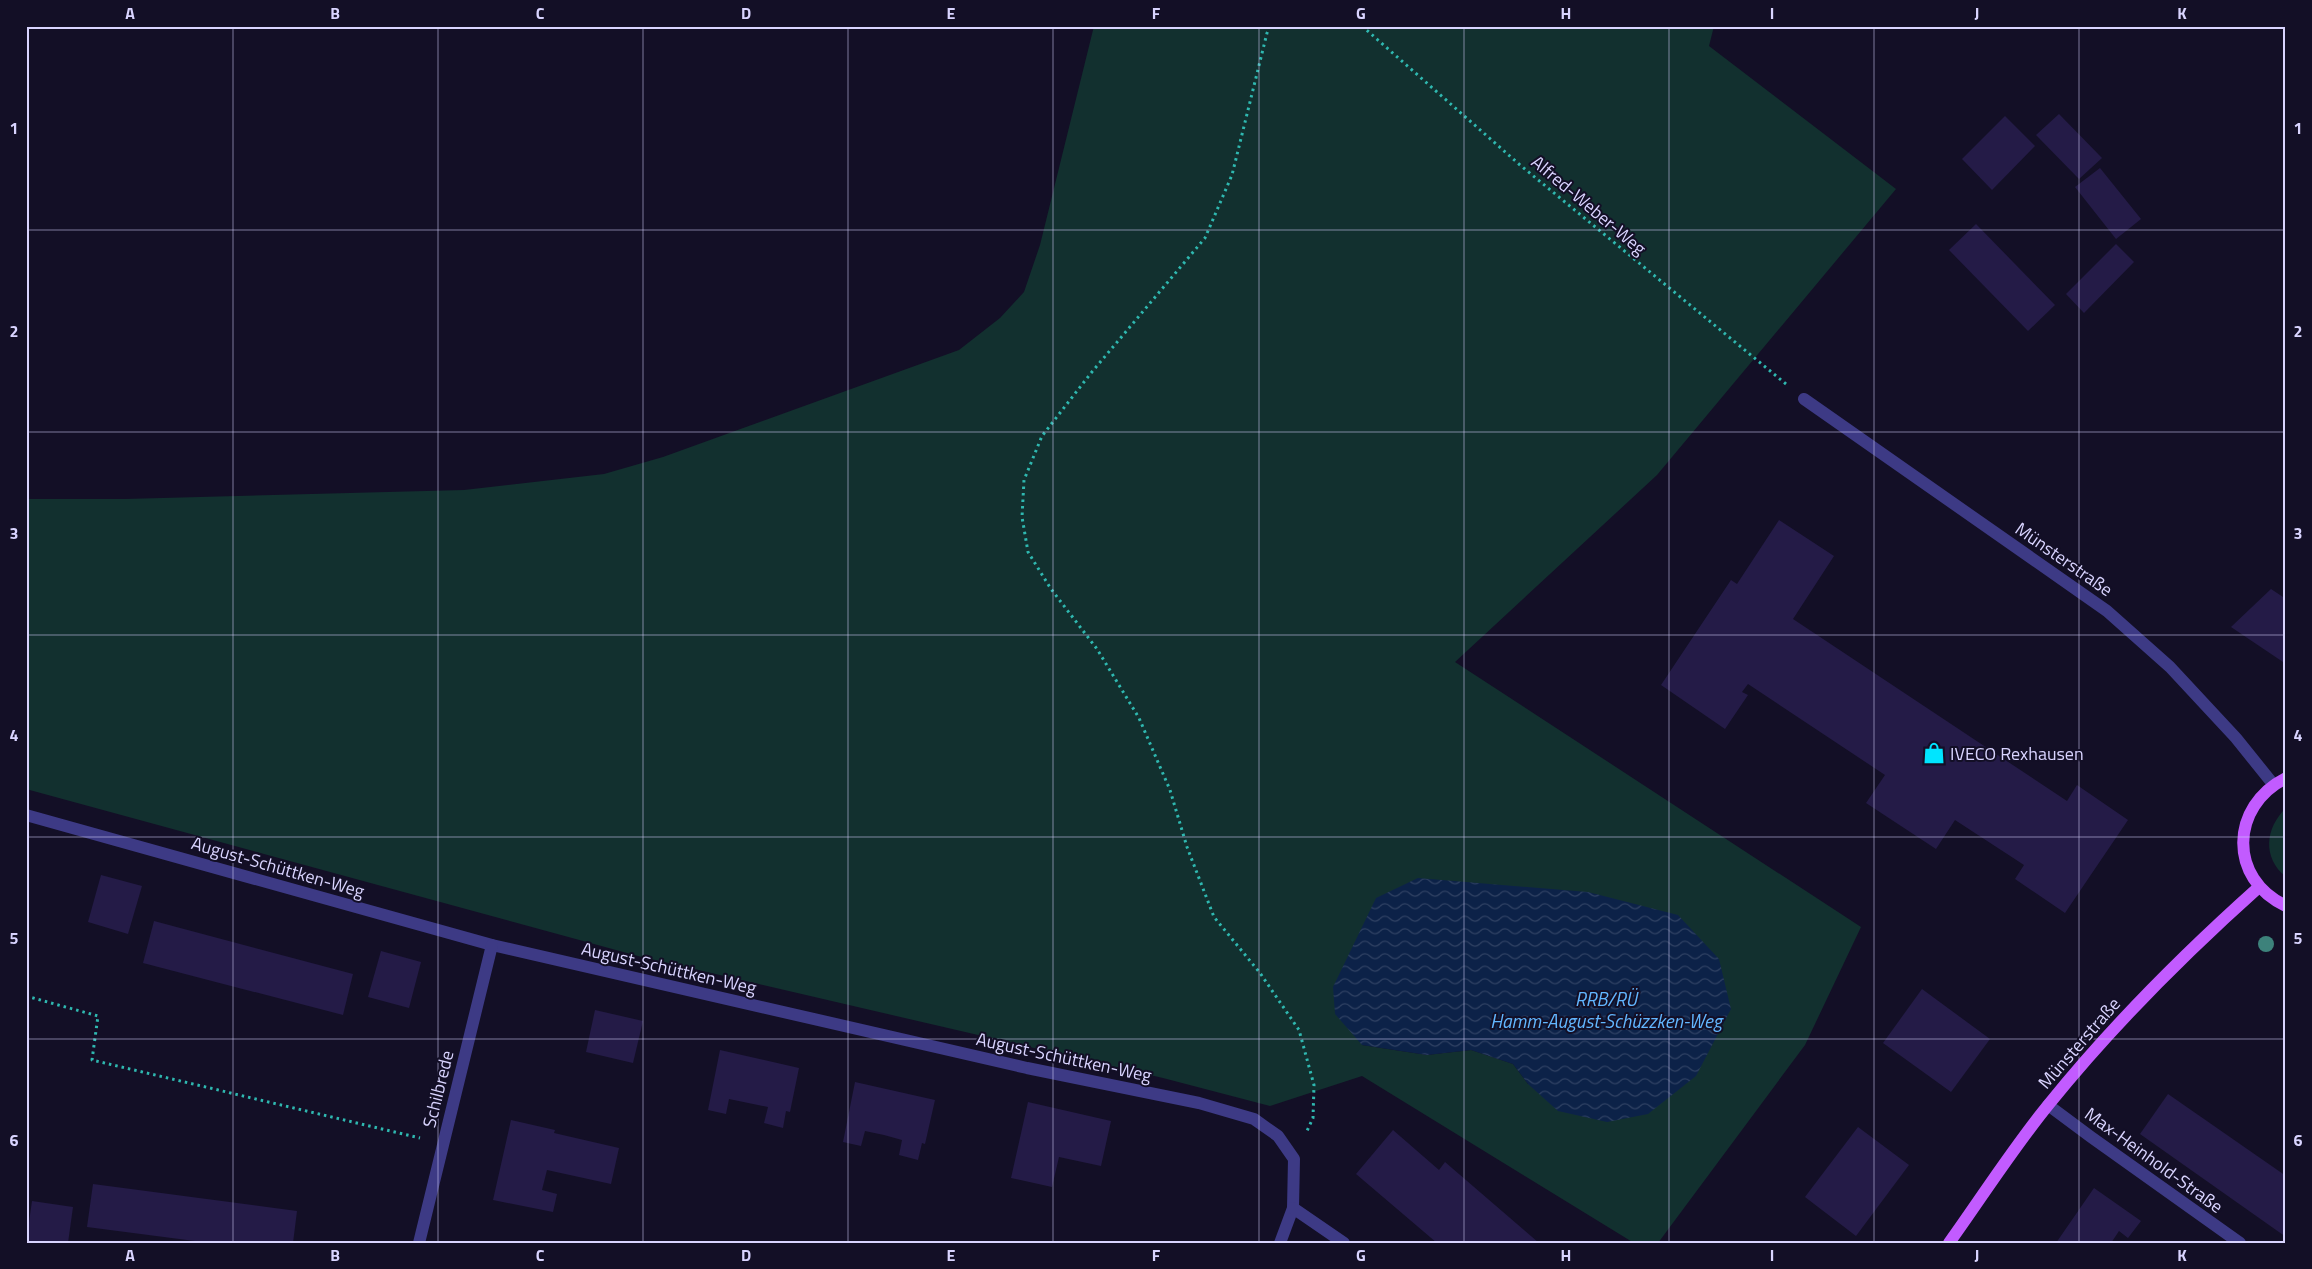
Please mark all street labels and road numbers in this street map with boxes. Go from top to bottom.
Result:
street label: Alfred-Weber-Weg [1525,149,1653,261]
street label: Münsterstraße [2010,515,2118,603]
street label: August-Schüttken-Weg [188,829,368,905]
street label: August-Schüttken-Weg [579,935,759,1001]
street label: Münsterstraße [2032,991,2126,1095]
street label: August-Schüttken-Weg [974,1025,1154,1089]
street label: Schilbrede [415,1048,461,1130]
street label: Max-Heinhold-Straße [2079,1101,2229,1219]

